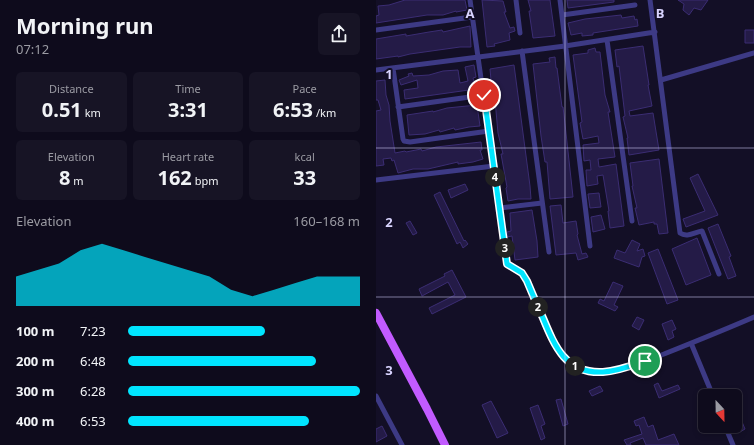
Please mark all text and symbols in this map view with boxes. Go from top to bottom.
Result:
text: A [466,4,475,22]
text: B [656,4,664,22]
text: Morning run [16,10,154,40]
button: share [318,13,360,55]
text: 07:12 [16,40,49,58]
text: 1 [385,65,393,83]
pin [467,78,501,112]
text: Distance [49,81,94,96]
text: Time [175,81,201,96]
text: Pace [293,81,317,96]
icon: check [473,84,495,106]
text: 0.51 [42,96,82,123]
text: 3:31 [168,96,208,123]
text: 6:53 [273,96,313,123]
text: km [82,105,101,120]
text: /km [313,105,336,120]
text: Elevation [48,149,95,164]
text: Heart rate [162,149,214,164]
text: kcal [295,149,315,164]
text: 8 [59,164,70,191]
text: 162 [157,164,192,191]
text: 33 [293,164,316,191]
pin: 4 [485,167,505,187]
text: 4 [492,169,498,184]
text: m [70,173,84,188]
text: bpm [192,173,219,188]
text: Elevation [16,212,72,230]
text: 160–168 m [293,212,360,230]
text: 2 [385,213,393,231]
pin: 3 [495,238,515,258]
text: 3 [502,240,508,255]
pin: 2 [528,297,548,317]
text: 2 [535,299,541,314]
text: 100 m [16,322,54,340]
text: 7:23 [80,322,106,340]
pin [628,344,662,378]
icon: arrive [634,350,656,372]
text: 200 m [16,352,54,370]
text: 6:48 [80,352,106,370]
pin: 1 [565,356,585,376]
text: 1 [572,358,578,373]
text: 3 [385,361,393,379]
text: 300 m [16,382,54,400]
text: 6:28 [80,382,106,400]
north arrow [698,389,742,433]
map controls [698,389,742,433]
text: 400 m [16,412,54,430]
text: 6:53 [80,412,106,430]

